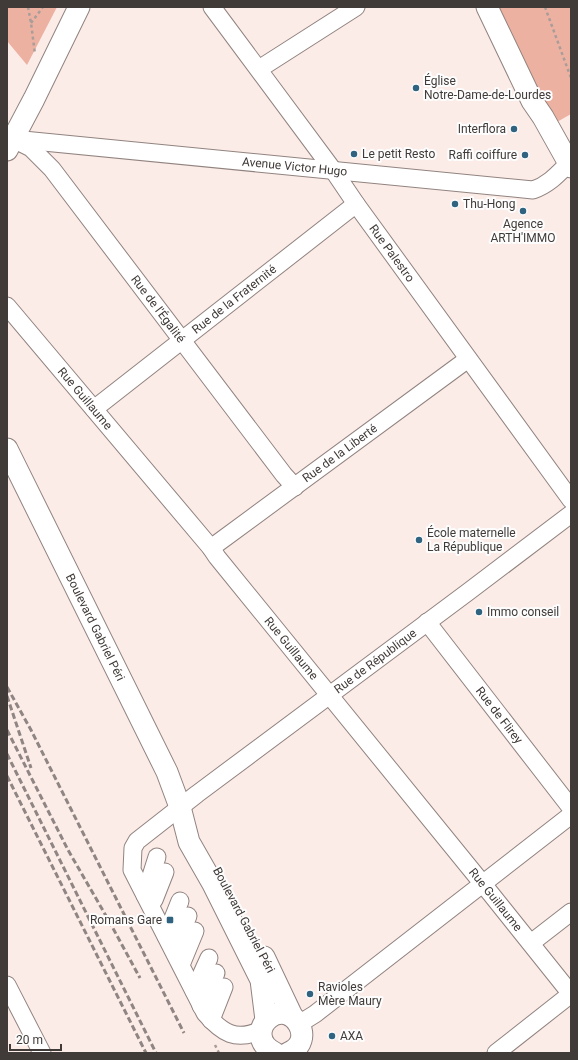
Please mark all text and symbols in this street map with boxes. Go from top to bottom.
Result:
place label: Église Notre-Dame-de-Lourdes [424,73,551,102]
marker: Église Notre-Dame-de-Lourdes [411,83,421,93]
place label: Interflora [458,122,506,136]
marker: Interflora [509,124,519,134]
place label: Le petit Resto [362,147,435,161]
place label: Raffi coiffure [449,148,517,162]
marker: Le petit Resto [349,149,359,159]
marker: Raffi coiffure [520,150,530,160]
street label: Avenue Victor Hugo [241,155,348,179]
place label: Thu-Hong [463,197,515,211]
marker: Thu-Hong [450,199,460,209]
marker: Agence ARTH'IMMO [518,206,528,216]
place label: Agence ARTH'IMMO [490,217,556,245]
street label: Rue Palestro [366,222,417,285]
street label: Rue de la Fraternité [189,262,279,337]
street label: Rue de l'Égalité [128,273,188,345]
street label: Rue Guillaume [55,365,115,432]
street label: Rue de la Liberté [300,421,380,485]
place label: École maternelle La République [427,525,516,554]
marker: École maternelle La République [414,535,424,545]
street label: Boulevard Gabriel Péri [63,571,128,683]
place label: Immo conseil [487,605,559,619]
marker: Immo conseil [474,607,484,617]
street label: Rue Guillaume [262,614,321,683]
street label: Rue de République [331,626,419,696]
street label: Rue de Flirey [473,684,526,747]
street label: Boulevard Gabriel Péri [210,865,278,975]
street label: Rue Guillaume [466,865,525,934]
place label: Romans Gare [90,913,162,927]
marker: Romans Gare [165,915,175,925]
place label: Ravioles Mère Maury [318,980,382,1008]
marker: Ravioles Mère Maury [305,989,315,999]
scale bar [10,1026,61,1052]
place label: AXA [340,1029,363,1043]
marker: AXA [327,1031,337,1041]
text: 20 m [16,1033,43,1047]

